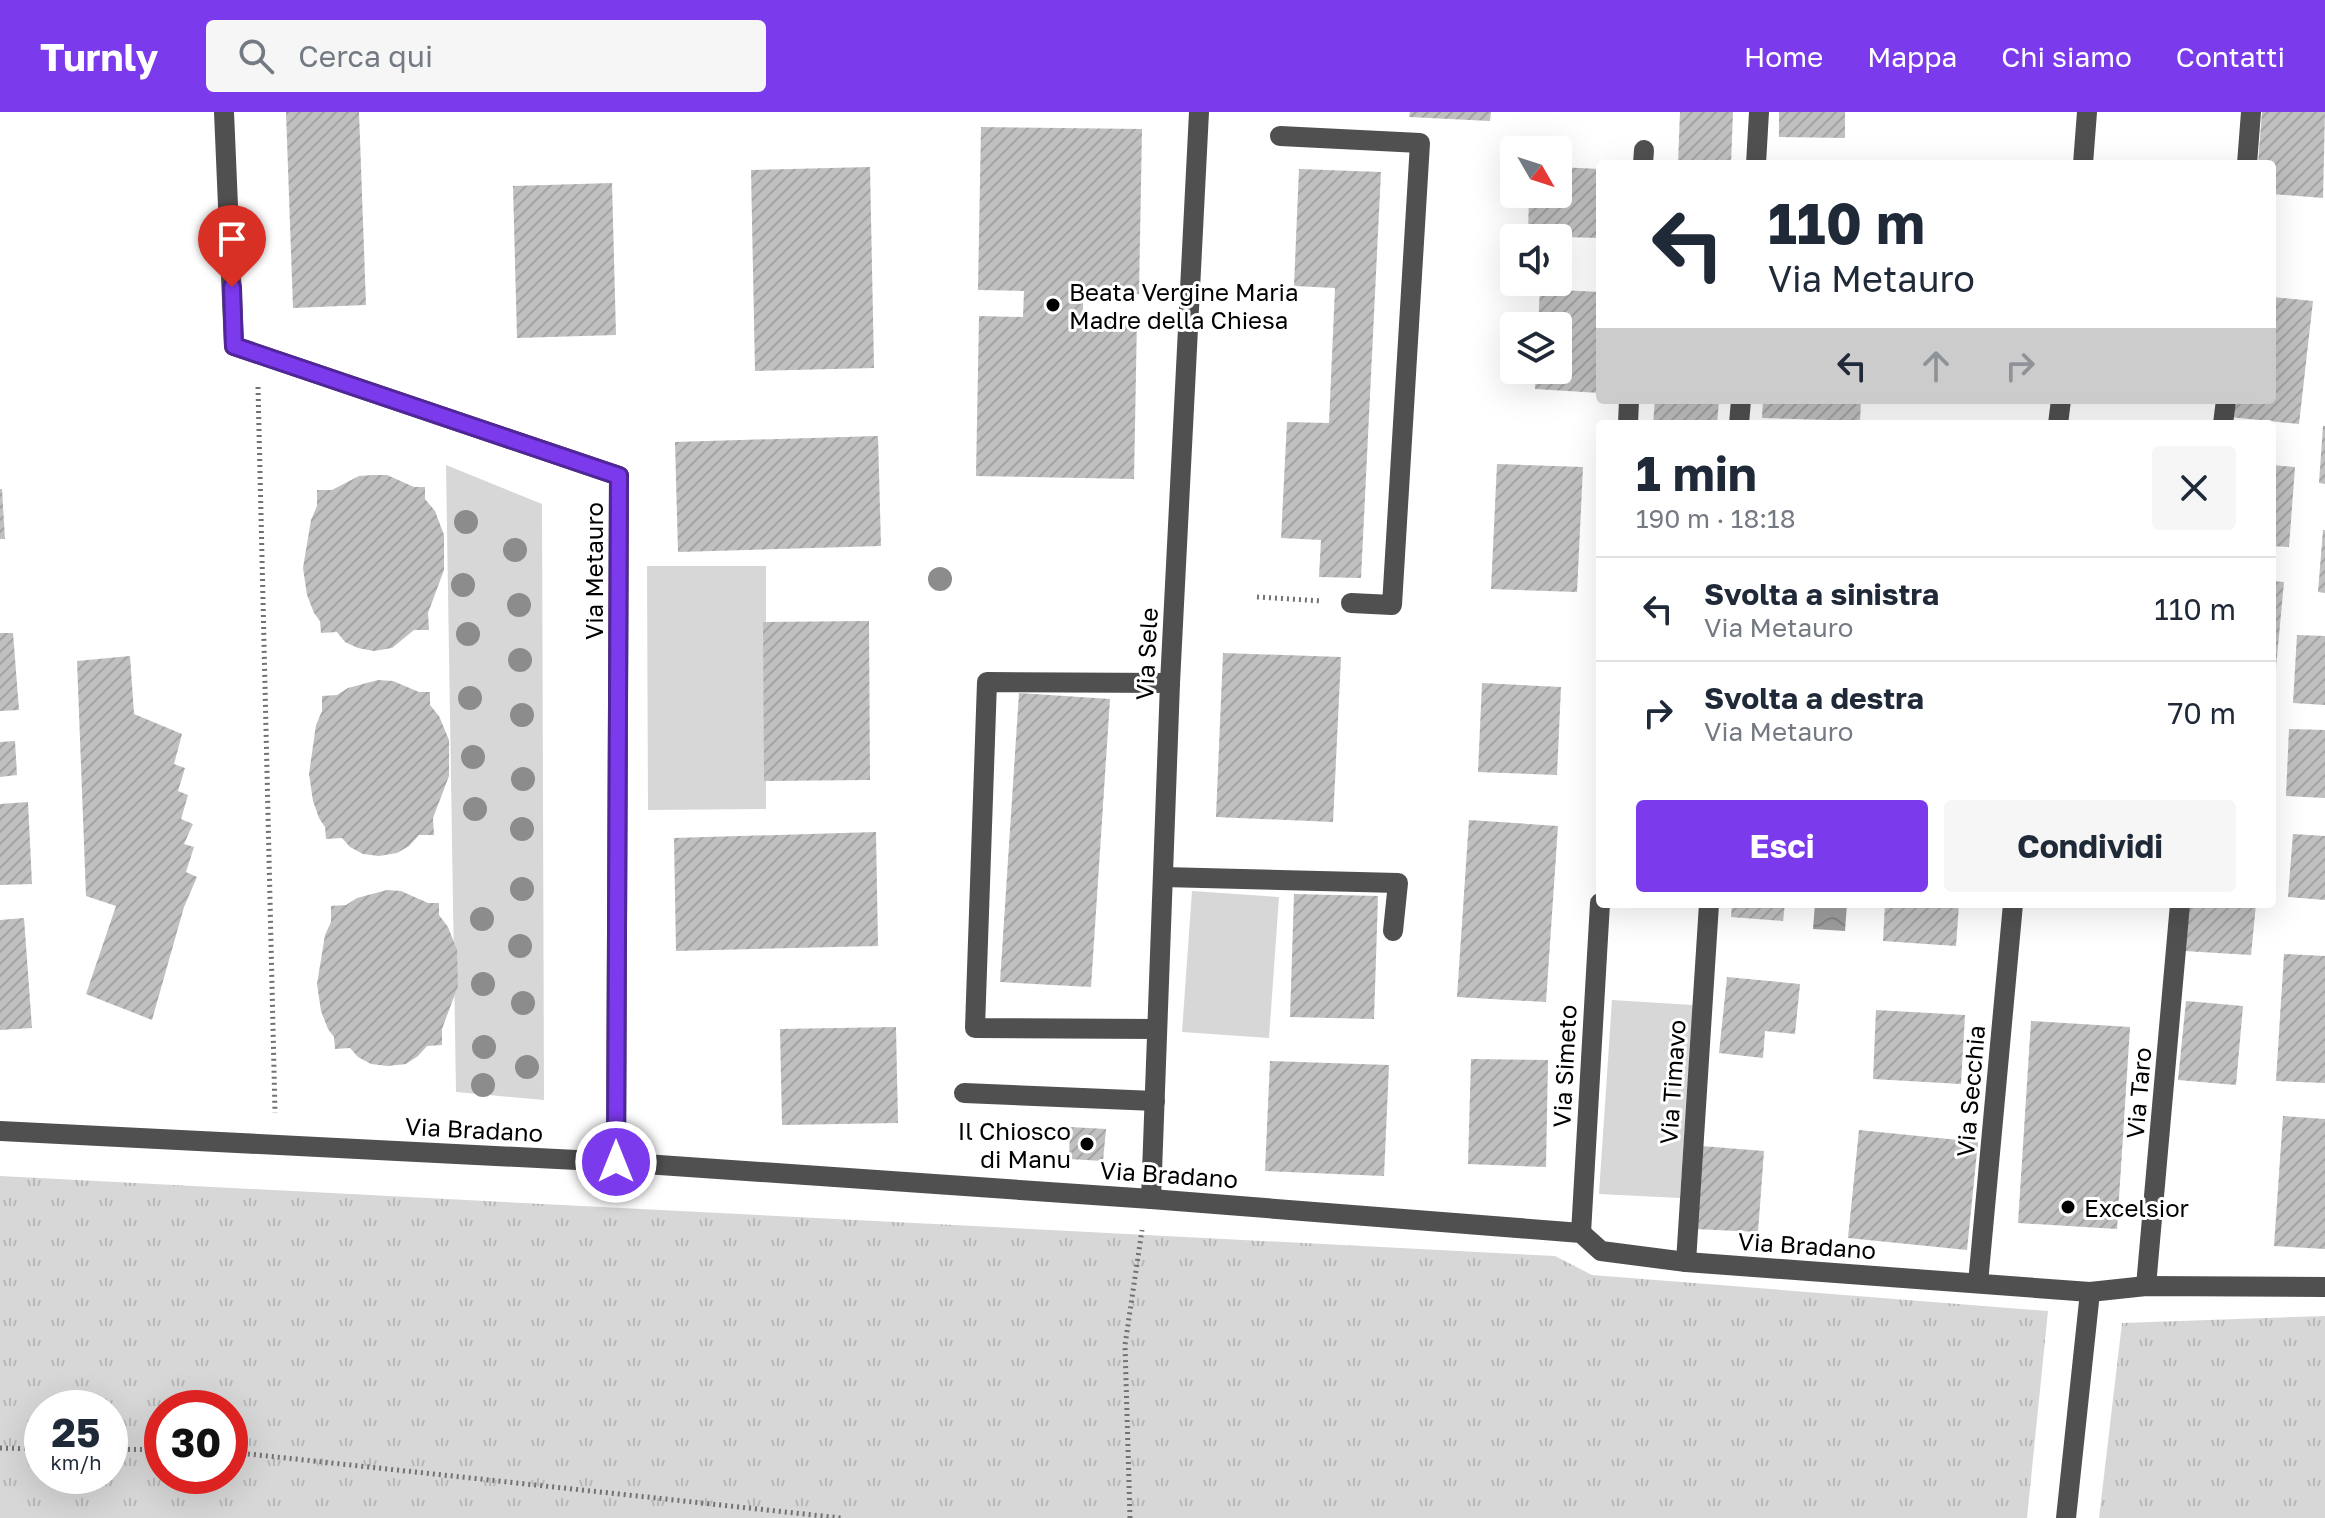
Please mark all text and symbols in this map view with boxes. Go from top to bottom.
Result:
search box [206,20,766,92]
text: Turnly [40,34,158,79]
icon: search [234,34,278,78]
text: Cerca qui [298,38,433,74]
text: Home [1744,40,1823,73]
text: Mappa [1867,40,1957,73]
text: Chi siamo [2001,40,2132,73]
text: Contatti [2176,40,2285,73]
north arrow [1500,136,1572,208]
map controls [1500,136,1572,384]
text: 110 m [1768,189,1925,256]
icon: left [1636,192,1740,296]
pin [198,205,266,287]
icon: arrive [210,217,254,261]
button: sound [1500,224,1572,296]
text: Via Metauro [1768,257,1975,300]
place label: Beata Vergine Maria Madre della Chiesa [1069,277,1299,334]
marker: Beata Vergine Maria Madre della Chiesa [1044,296,1062,314]
button: layers [1500,312,1572,384]
icon: left [1830,344,1874,388]
icon: ahead [1914,344,1958,388]
icon: right [1998,344,2042,388]
text: 1 min [1636,444,1757,502]
button: close [2152,446,2236,530]
street label: Via Metauro [579,502,608,640]
text: 190 m · 18:18 [1636,503,1796,534]
text: Svolta a sinistra [1704,576,1939,612]
icon: left [1636,587,1680,631]
text: 110 m [2154,591,2236,627]
street label: Via Sele [1129,607,1163,701]
text: Via Metauro [1704,612,1853,643]
text: Svolta a destra [1704,680,1924,716]
icon: right [1636,691,1680,735]
text: 70 m [2167,695,2236,731]
text: Via Metauro [1704,716,1853,747]
button: Esci [1636,800,1928,892]
button: Condividi [1944,800,2236,892]
street label: Via Simeto [1546,1004,1582,1128]
street label: Via Timavo [1653,1019,1691,1145]
street label: Via Secchia [1950,1024,1990,1158]
street label: Via Taro [2120,1046,2156,1140]
street label: Via Bradano [404,1111,544,1147]
place label: Il Chiosco di Manu [958,1116,1071,1173]
position arrow [574,1120,658,1204]
marker: Il Chiosco di Manu [1078,1135,1096,1153]
street label: Via Bradano [1099,1155,1239,1193]
place label: Excelsior [2084,1193,2189,1222]
marker: Excelsior [2059,1198,2077,1216]
street label: Via Bradano [1737,1226,1877,1264]
speed limit sign: 30 [144,1390,248,1494]
text: 25 [52,1408,100,1456]
text: km/h [51,1450,101,1474]

